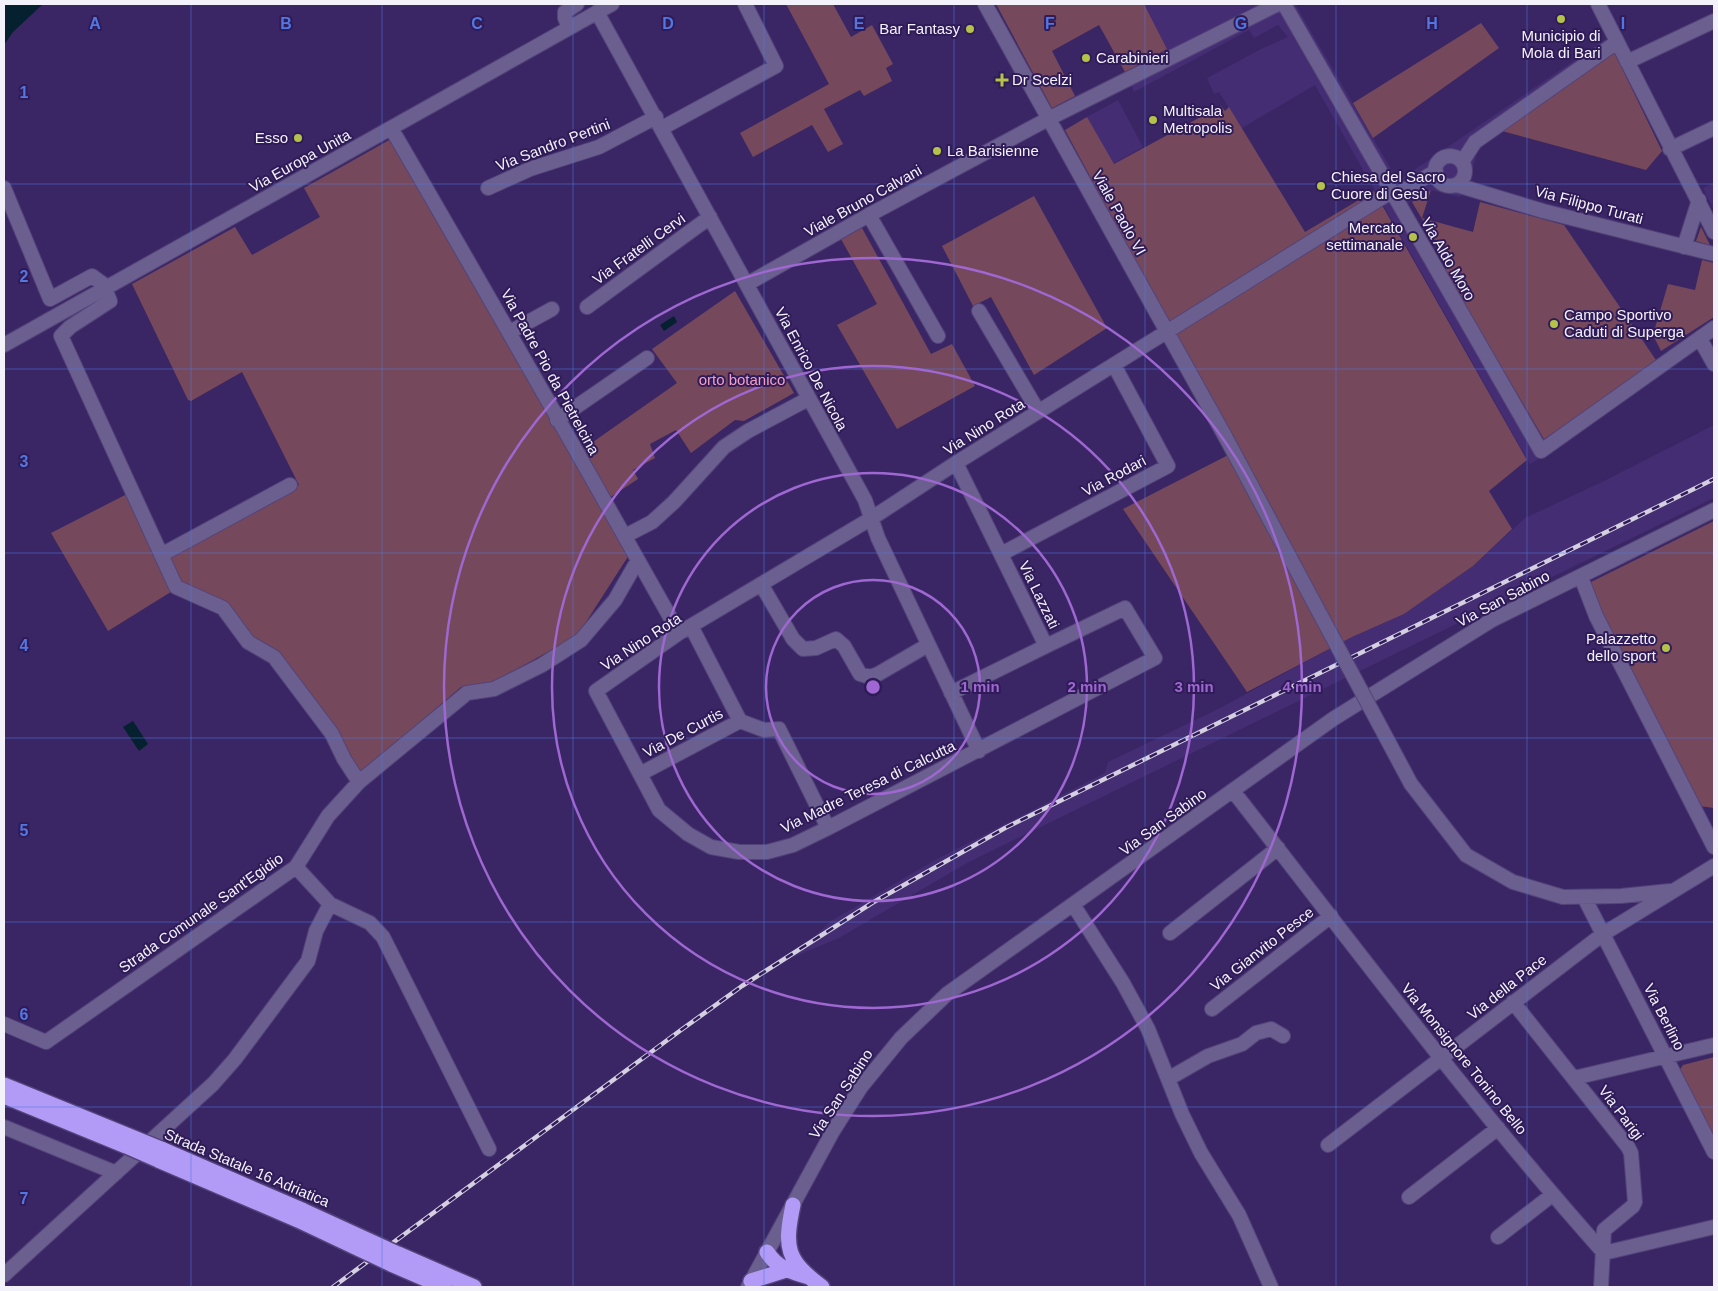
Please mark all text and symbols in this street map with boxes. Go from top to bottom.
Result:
marker: Municipio di Mola di Bari [1555,13,1567,25]
text: A [89,15,101,32]
text: B [280,15,292,32]
text: C [471,15,483,32]
text: D [662,15,674,32]
text: E [854,15,865,32]
text: F [1045,15,1055,32]
text: G [1235,15,1247,32]
text: H [1426,15,1438,32]
text: I [1621,15,1625,32]
place label: Bar Fantasy [879,20,960,37]
marker: Bar Fantasy [964,23,976,35]
place label: Municipio di Mola di Bari [1521,27,1601,61]
place label: Carabinieri [1096,49,1169,66]
marker: Carabinieri [1080,52,1092,64]
place label: Dr Scelzi [1012,71,1072,88]
marker: Dr Scelzi [996,74,1008,86]
text: 1 [20,84,29,101]
place label: Multisala Metropolis [1163,102,1232,136]
marker: Multisala Metropolis [1147,114,1159,126]
street label: Via Sandro Pertini [493,115,612,174]
street label: Via Europa Unita [246,125,354,195]
place label: Esso [255,129,288,146]
marker: Esso [292,132,304,144]
place label: La Barisienne [947,142,1039,159]
marker: La Barisienne [931,145,943,157]
street label: Viale Bruno Calvani [801,161,924,240]
street label: Viale Paolo VI [1089,168,1150,258]
place label: Chiesa del Sacro Cuore di Gesù [1331,168,1445,202]
marker: Chiesa del Sacro Cuore di Gesù [1315,180,1327,192]
street label: Via Filippo Turati [1533,182,1645,227]
street label: Via Fratelli Cervi [589,209,688,288]
street label: Via Aldo Moro [1418,214,1479,303]
place label: Mercato settimanale [1326,219,1403,253]
marker: Mercato settimanale [1407,231,1419,243]
text: 2 [20,268,29,285]
street label: Via Padre Pio da Pietrelcina [498,286,603,458]
street label: Via Enrico De Nicola [772,304,851,434]
place label: Campo Sportivo Caduti di Superga [1564,306,1685,340]
marker: Campo Sportivo Caduti di Superga [1548,318,1560,330]
park label: orto botanico [699,371,785,388]
street label: Via Nino Rota [940,395,1028,458]
street label: Via Rodari [1079,452,1149,499]
text: 3 [20,453,29,470]
street label: Via Lazzati [1016,558,1063,631]
street label: Via San Sabino [1453,567,1552,630]
street label: Via Nino Rota [597,609,685,674]
place label: Palazzetto dello sport [1586,630,1657,664]
text: 4 [20,637,29,654]
marker: Palazzetto dello sport [1660,642,1672,654]
centre of rings [864,678,882,696]
text: 1 min [960,678,1000,695]
text: 2 min [1067,678,1107,695]
text: 3 min [1174,678,1214,695]
text: 4 min [1282,678,1322,695]
street label: Via De Curtis [640,704,726,761]
street label: Via Madre Teresa di Calcutta [778,737,958,836]
street label: Via San Sabino [1116,784,1209,859]
text: 5 [20,822,29,839]
street label: Strada Comunale Sant'Egidio [115,849,286,976]
street label: Via Gianvito Pesce [1207,903,1317,994]
street label: Via della Pace [1464,950,1550,1023]
street label: Via Monsignore Tonino Bello [1398,980,1531,1138]
street label: Via Berlino [1640,981,1688,1053]
text: 6 [20,1006,29,1023]
street label: Via San Sabino [805,1046,876,1142]
street label: Via Parigi [1595,1082,1647,1143]
street label: Strada Statale 16 Adriatica [162,1125,333,1210]
text: 7 [20,1190,29,1207]

